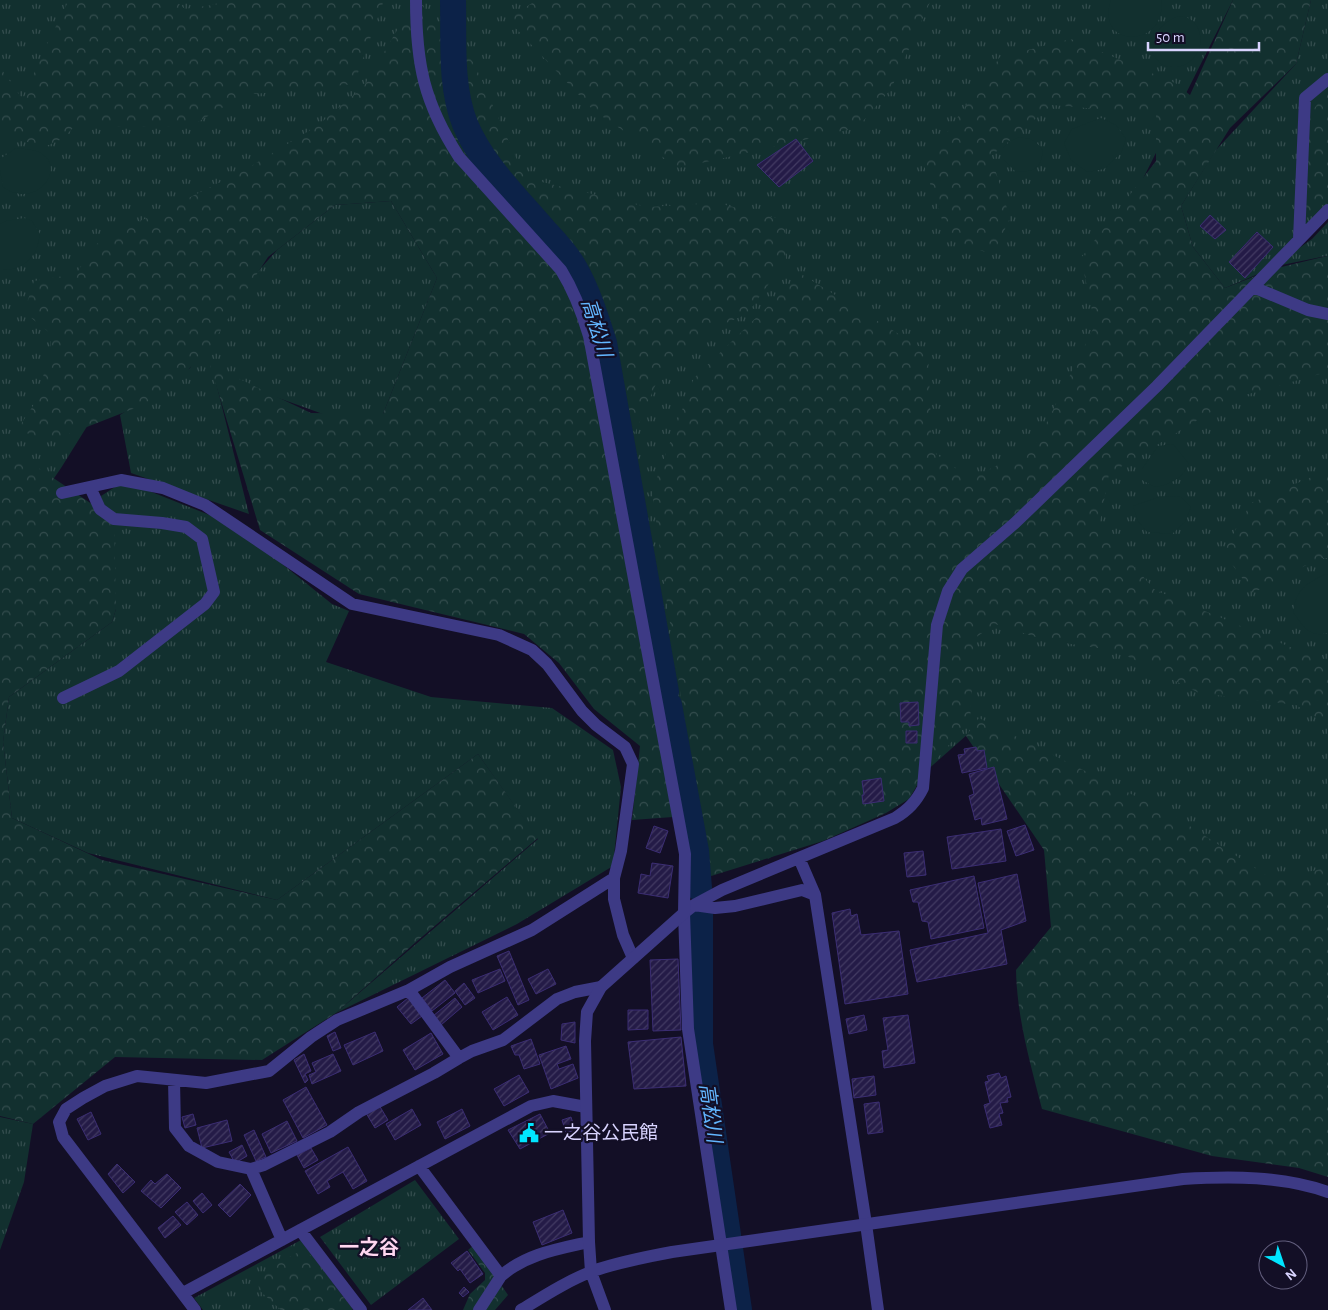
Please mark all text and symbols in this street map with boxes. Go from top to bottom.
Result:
scale bar [1148,20,1259,52]
text: 50 m [1156,30,1185,45]
water label: 高松川 [578,296,616,362]
water label: 高松川 [696,1082,725,1146]
public building icon: 一之谷公民館 [518,1122,540,1144]
place label: 一之谷公民館 [544,1123,658,1143]
district label: 一之谷 [339,1237,399,1258]
north arrow [1258,1240,1308,1290]
text: N [1282,1266,1299,1283]

